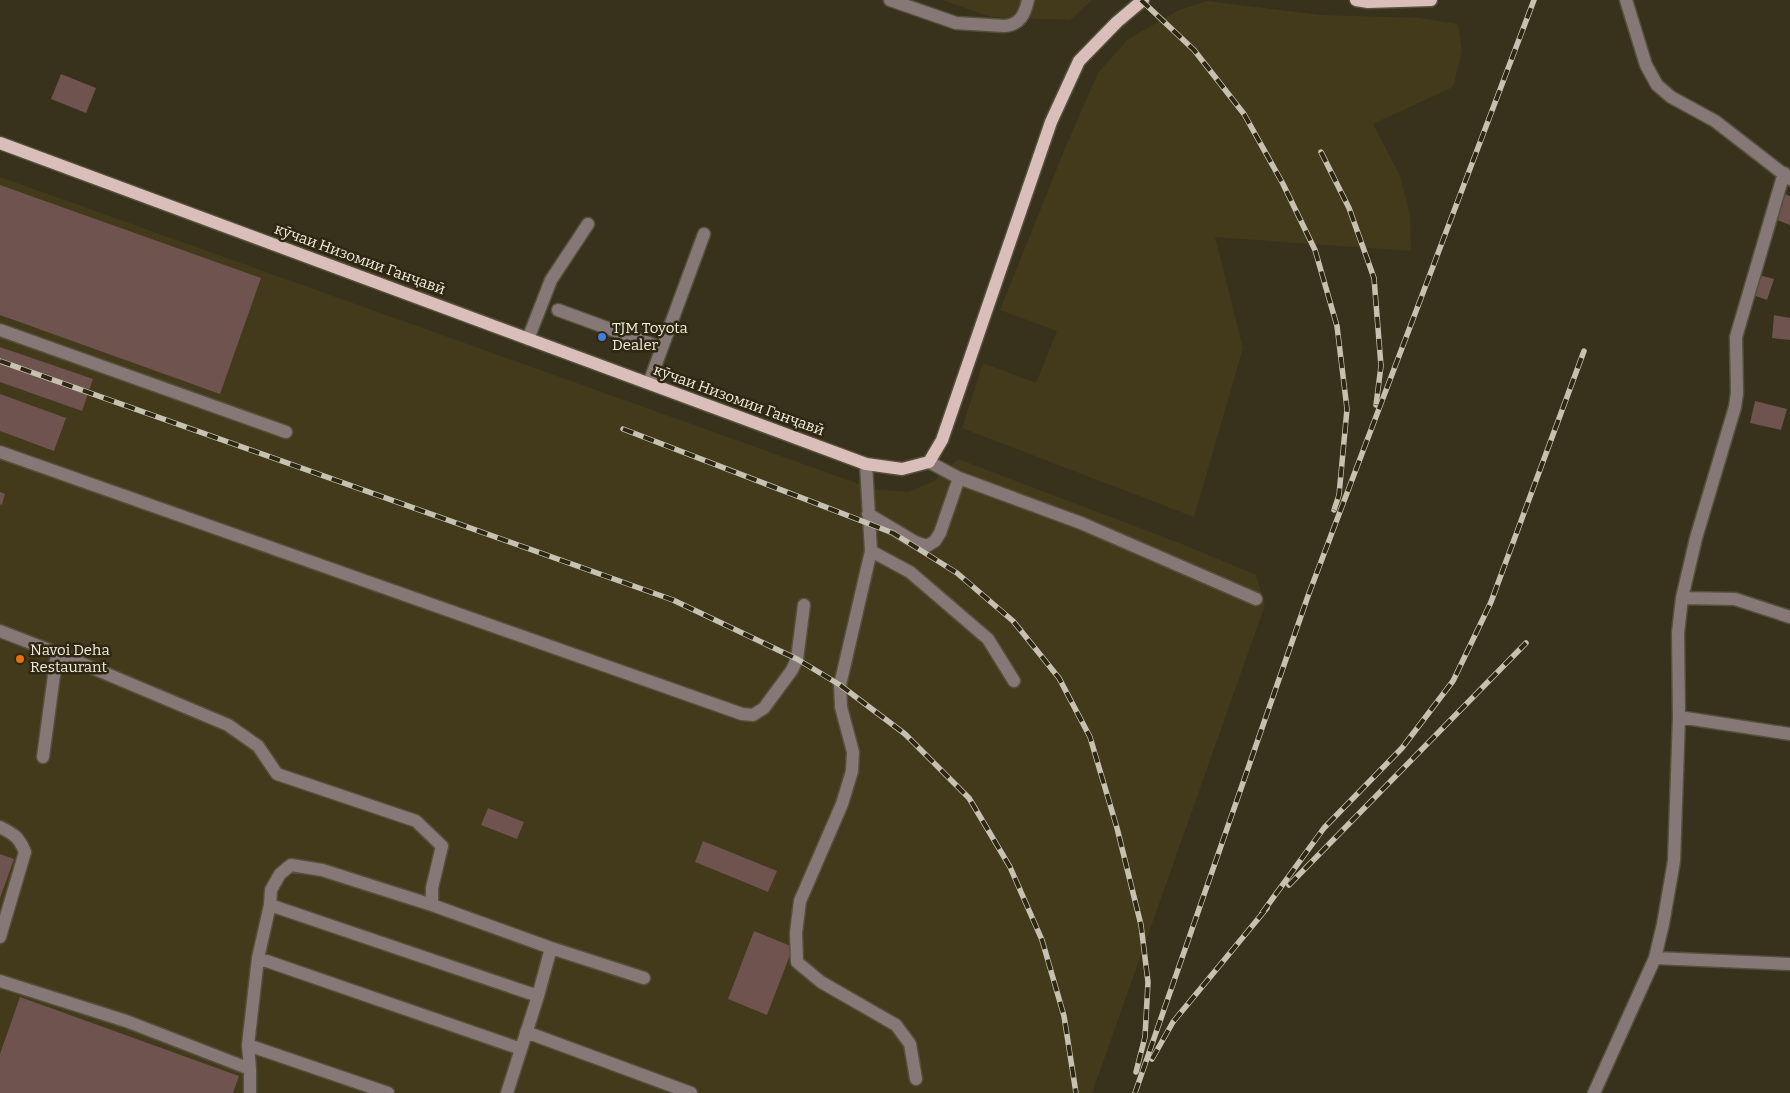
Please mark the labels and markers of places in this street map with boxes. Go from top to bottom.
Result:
place label: TJM Toyota Dealer [612,319,688,354]
marker: TJM Toyota Dealer [596,331,608,343]
place label: Navoi Deha Restaurant [30,641,110,676]
marker: Navoi Deha Restaurant [14,653,26,665]

